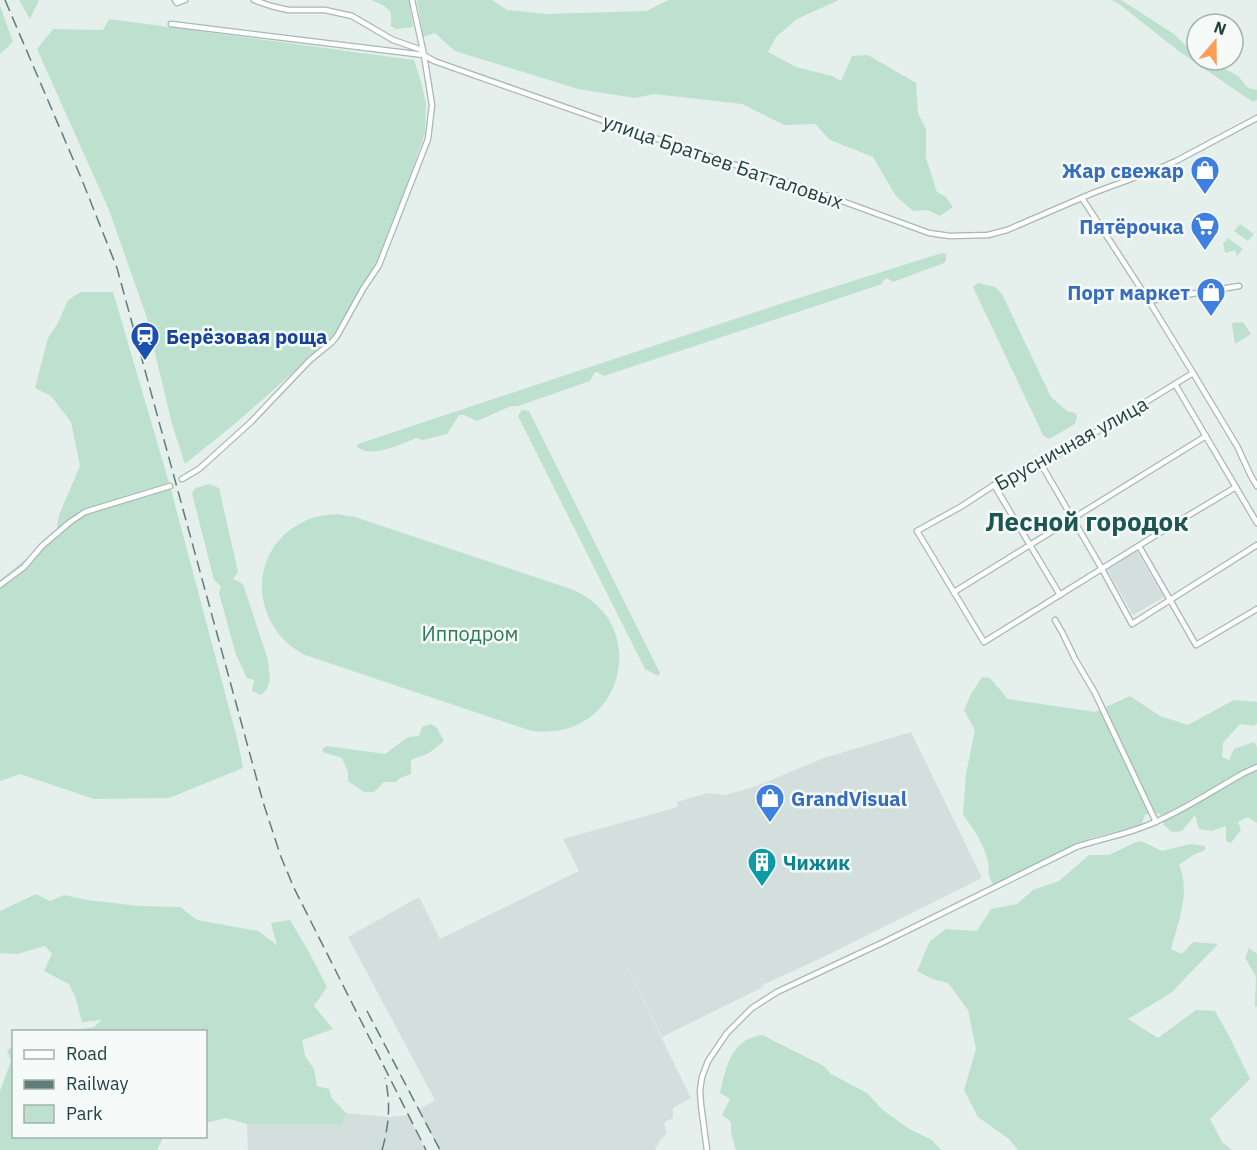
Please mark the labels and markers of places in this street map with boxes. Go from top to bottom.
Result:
shop icon: Жар свежар [1189,154,1221,196]
place label: Жар свежар [1062,157,1184,184]
supermarket icon: Пятёрочка [1189,210,1221,252]
place label: Пятёрочка [1079,213,1184,240]
shop icon: Порт маркет [1195,276,1227,318]
place label: Порт маркет [1067,279,1190,306]
station icon: Берёзовая роща [129,320,161,362]
place label: Берёзовая роща [166,323,327,350]
shop icon: GrandVisual [754,782,786,824]
place label: GrandVisual [791,785,907,812]
building icon: Чижик [746,846,778,888]
place label: Чижик [783,849,850,876]

